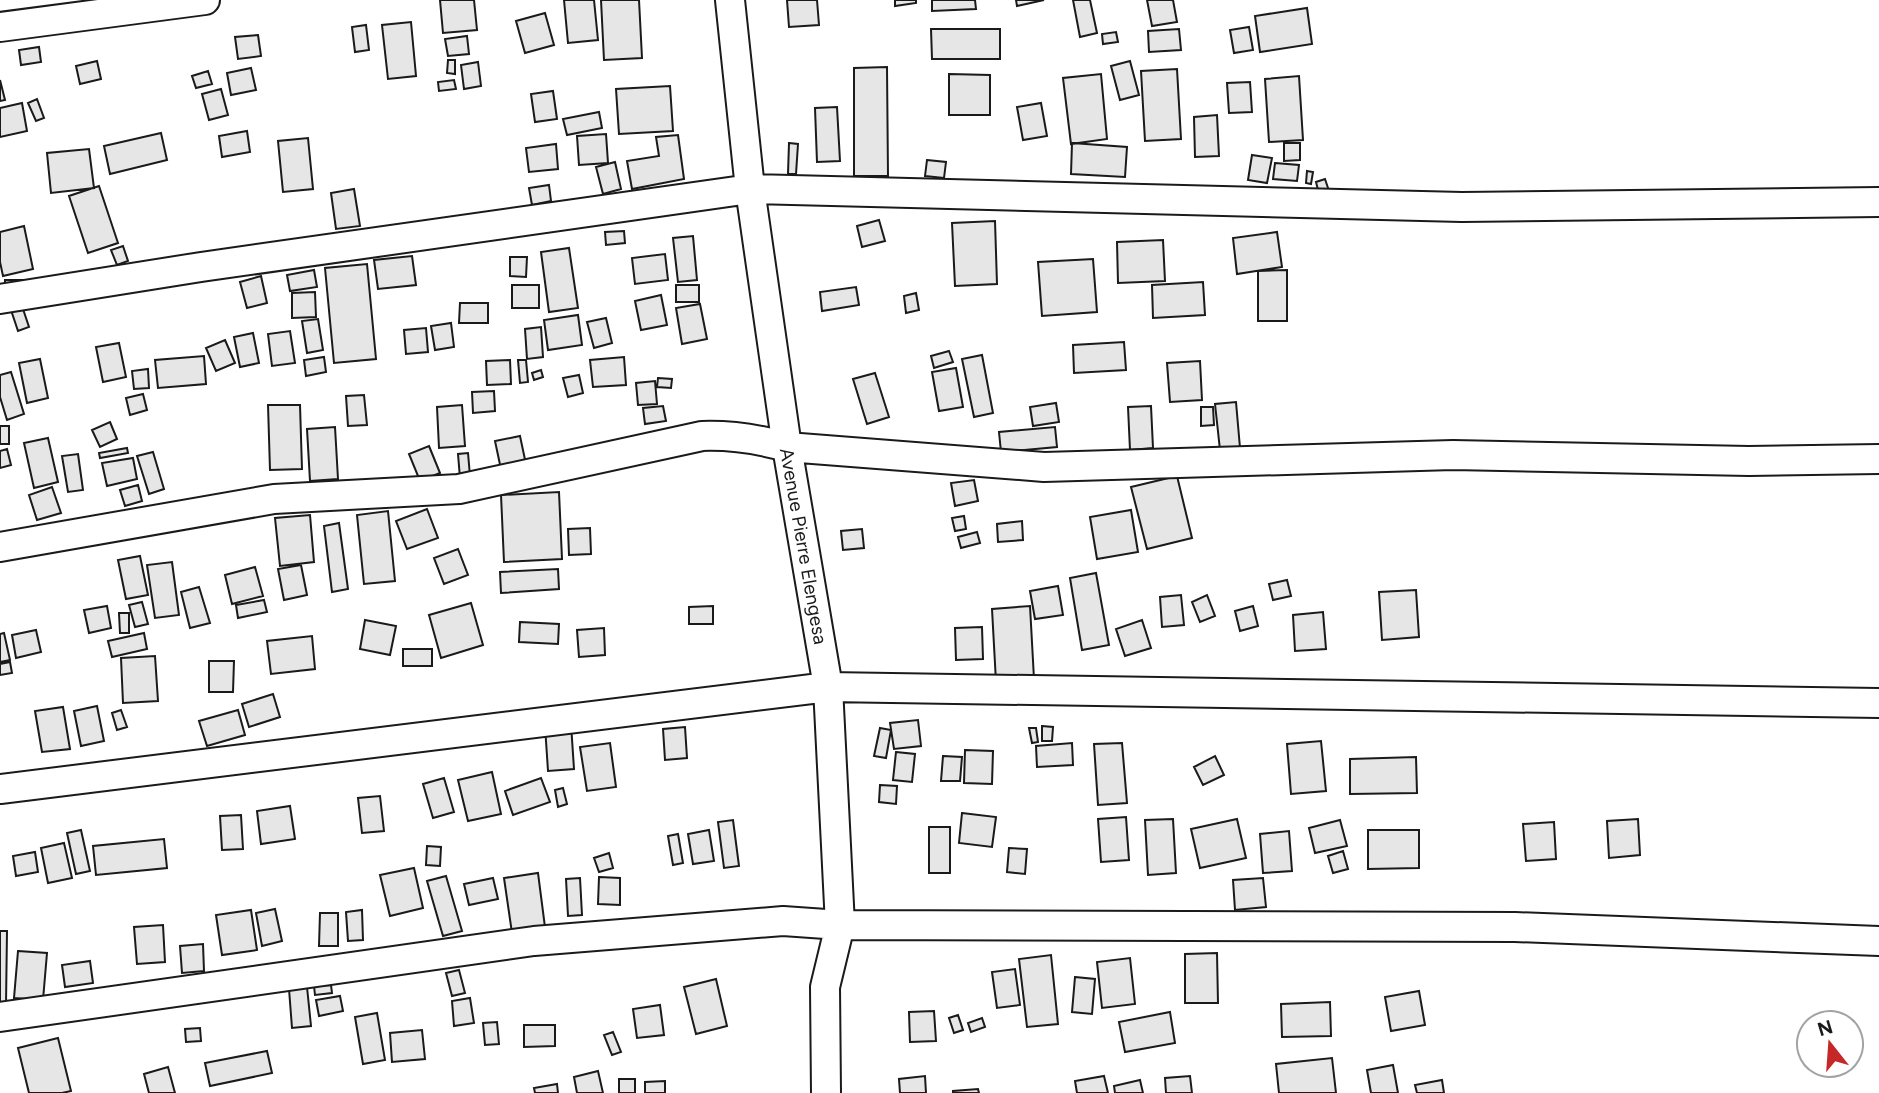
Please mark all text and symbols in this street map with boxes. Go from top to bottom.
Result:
street label: Avenue Pierre Elengesa [775,446,832,646]
north arrow [1795,1009,1865,1079]
text: N [1815,1015,1836,1041]

